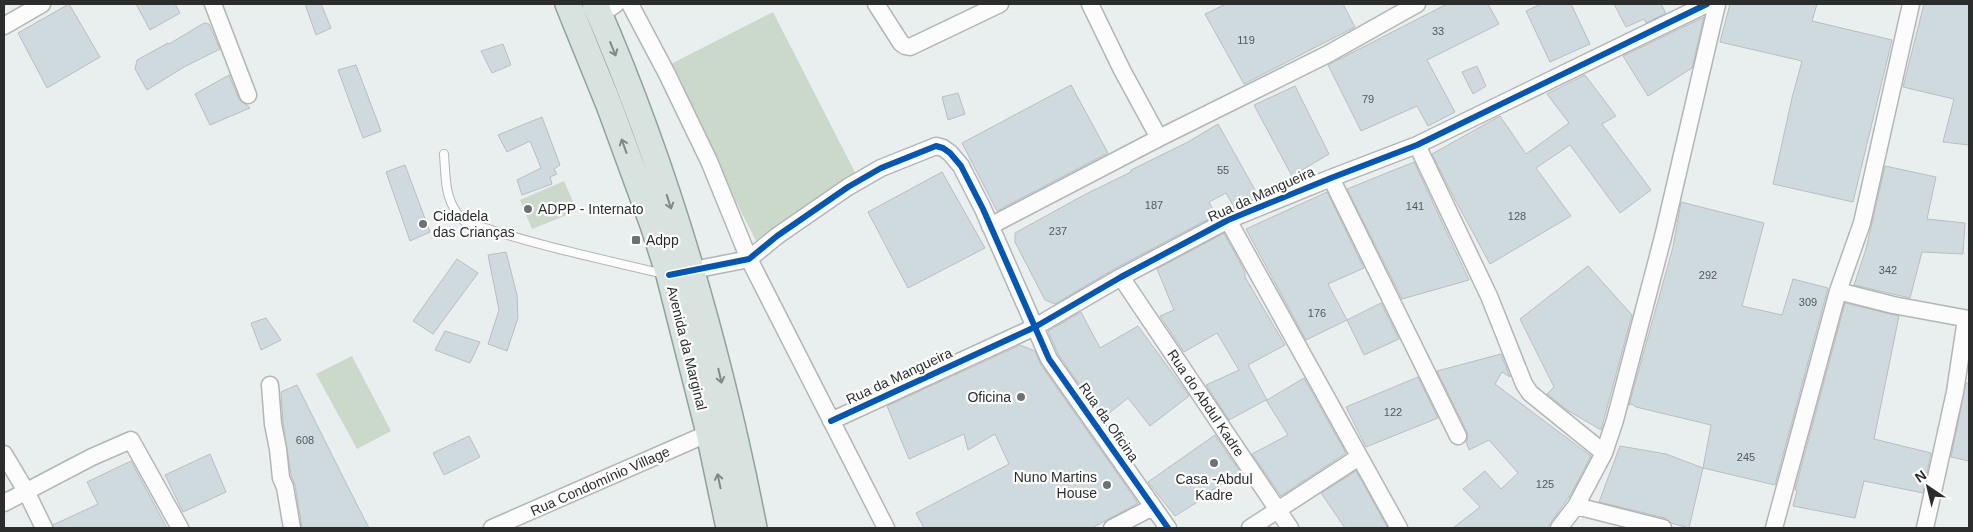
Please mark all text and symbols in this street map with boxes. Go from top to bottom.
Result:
house number: 33 [1432,25,1444,37]
house number: 119 [1237,34,1255,46]
one-way arrow [609,41,619,56]
house number: 79 [1362,93,1374,105]
one-way arrow [619,139,628,154]
street label: Rua da Mangueira [1205,163,1317,225]
house number: 55 [1217,164,1229,176]
one-way arrow [665,193,675,209]
house number: 187 [1145,199,1163,211]
house number: 141 [1406,200,1424,212]
place label: ADPP - Internato [538,201,644,217]
marker: ADPP - Internato [522,203,534,215]
place label: Cidadela das Crianças [433,208,515,240]
house number: 128 [1508,210,1526,222]
marker: Cidadela das Crianças [417,218,429,230]
house number: 237 [1049,225,1067,237]
place label: Adpp [646,232,679,248]
marker: Adpp [630,234,642,246]
house number: 342 [1879,264,1897,276]
house number: 292 [1699,269,1717,281]
street label: Avenida da Marginal [664,284,710,412]
house number: 309 [1799,296,1817,308]
house number: 176 [1308,307,1326,319]
street label: Rua da Mangueira [843,344,955,408]
street label: Rua do Abdul Kadre [1164,347,1248,460]
one-way arrow [716,368,725,384]
street label: Rua da Oficina [1076,379,1142,465]
place label: Oficina [967,389,1011,405]
marker: Oficina [1015,391,1027,403]
house number: 122 [1384,406,1402,418]
house number: 608 [296,434,314,446]
street label: Rua Condomínio Village [528,443,672,519]
house number: 245 [1737,451,1755,463]
marker: Casa -Abdul Kadre [1208,457,1220,469]
north arrow [1903,462,1953,512]
text: N [1912,467,1929,486]
place label: Nuno Martins House [1014,469,1097,501]
place label: Casa -Abdul Kadre [1175,471,1253,503]
one-way arrow [714,473,723,489]
house number: 125 [1536,478,1554,490]
marker: Nuno Martins House [1101,479,1113,491]

